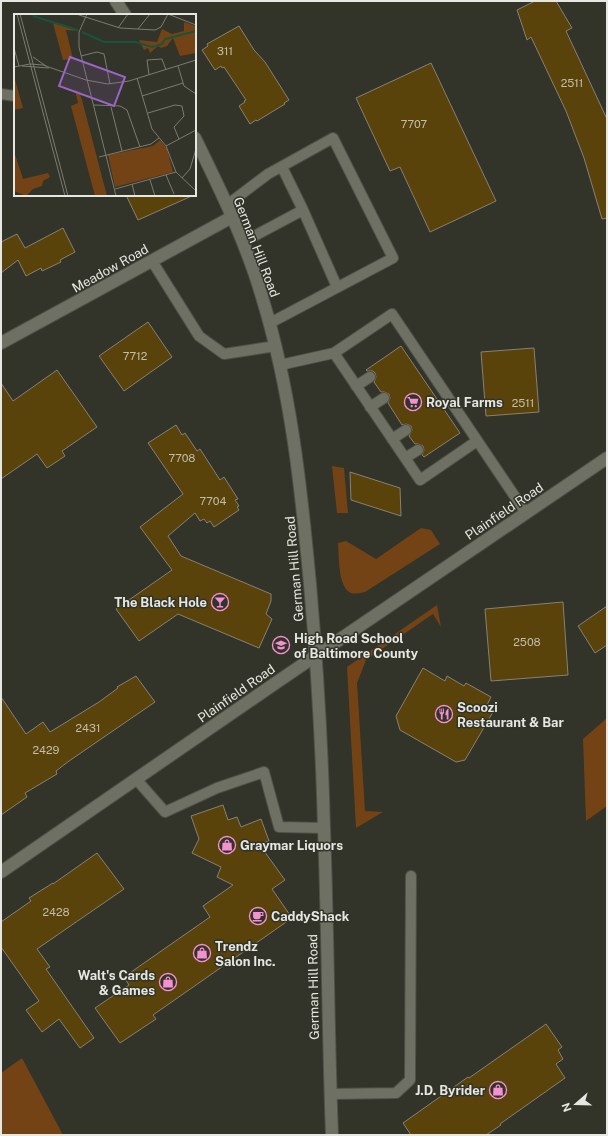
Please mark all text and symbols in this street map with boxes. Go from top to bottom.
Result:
inset map [14,14,196,196]
house number: 311 [217,45,233,57]
house number: 2511 [561,77,583,89]
house number: 7707 [401,118,428,130]
street label: German Hill Road [231,195,283,299]
street label: Meadow Road [69,241,151,296]
house number: 7712 [123,350,148,362]
supermarket icon: Royal Farms [403,392,423,412]
place label: Royal Farms [426,395,503,410]
house number: 2511 [512,397,534,409]
house number: 7708 [169,452,195,464]
street label: Plainfield Road [462,480,546,543]
house number: 7704 [200,495,226,507]
street label: German Hill Road [282,516,307,622]
bar icon: The Black Hole [210,592,230,612]
place label: The Black Hole [114,595,207,610]
place label: High Road School of Baltimore County [294,631,419,661]
school or university icon: High Road School of Baltimore County [271,635,291,655]
house number: 2508 [513,636,541,648]
street label: Plainfield Road [195,661,278,726]
place label: Scoozi Restaurant & Bar [457,700,564,730]
restaurant icon: Scoozi Restaurant & Bar [434,704,454,724]
house number: 2431 [76,722,100,734]
house number: 2429 [33,744,60,756]
shop icon: Graymar Liquors [217,835,237,855]
place label: Graymar Liquors [240,838,343,853]
house number: 2428 [42,906,70,918]
cafe icon: CaddyShack [248,906,268,926]
place label: CaddyShack [271,909,350,924]
street label: German Hill Road [305,934,322,1040]
place label: Trendz Salon Inc. [215,939,276,969]
shop icon: Trendz Salon Inc. [192,943,212,963]
place label: Walt's Cards & Games [78,968,155,998]
shop icon: Walt's Cards & Games [158,972,178,992]
shop icon: J.D. Byrider [488,1080,508,1100]
place label: J.D. Byrider [415,1083,486,1098]
north arrow [556,1084,596,1124]
text: N [559,1101,574,1114]

